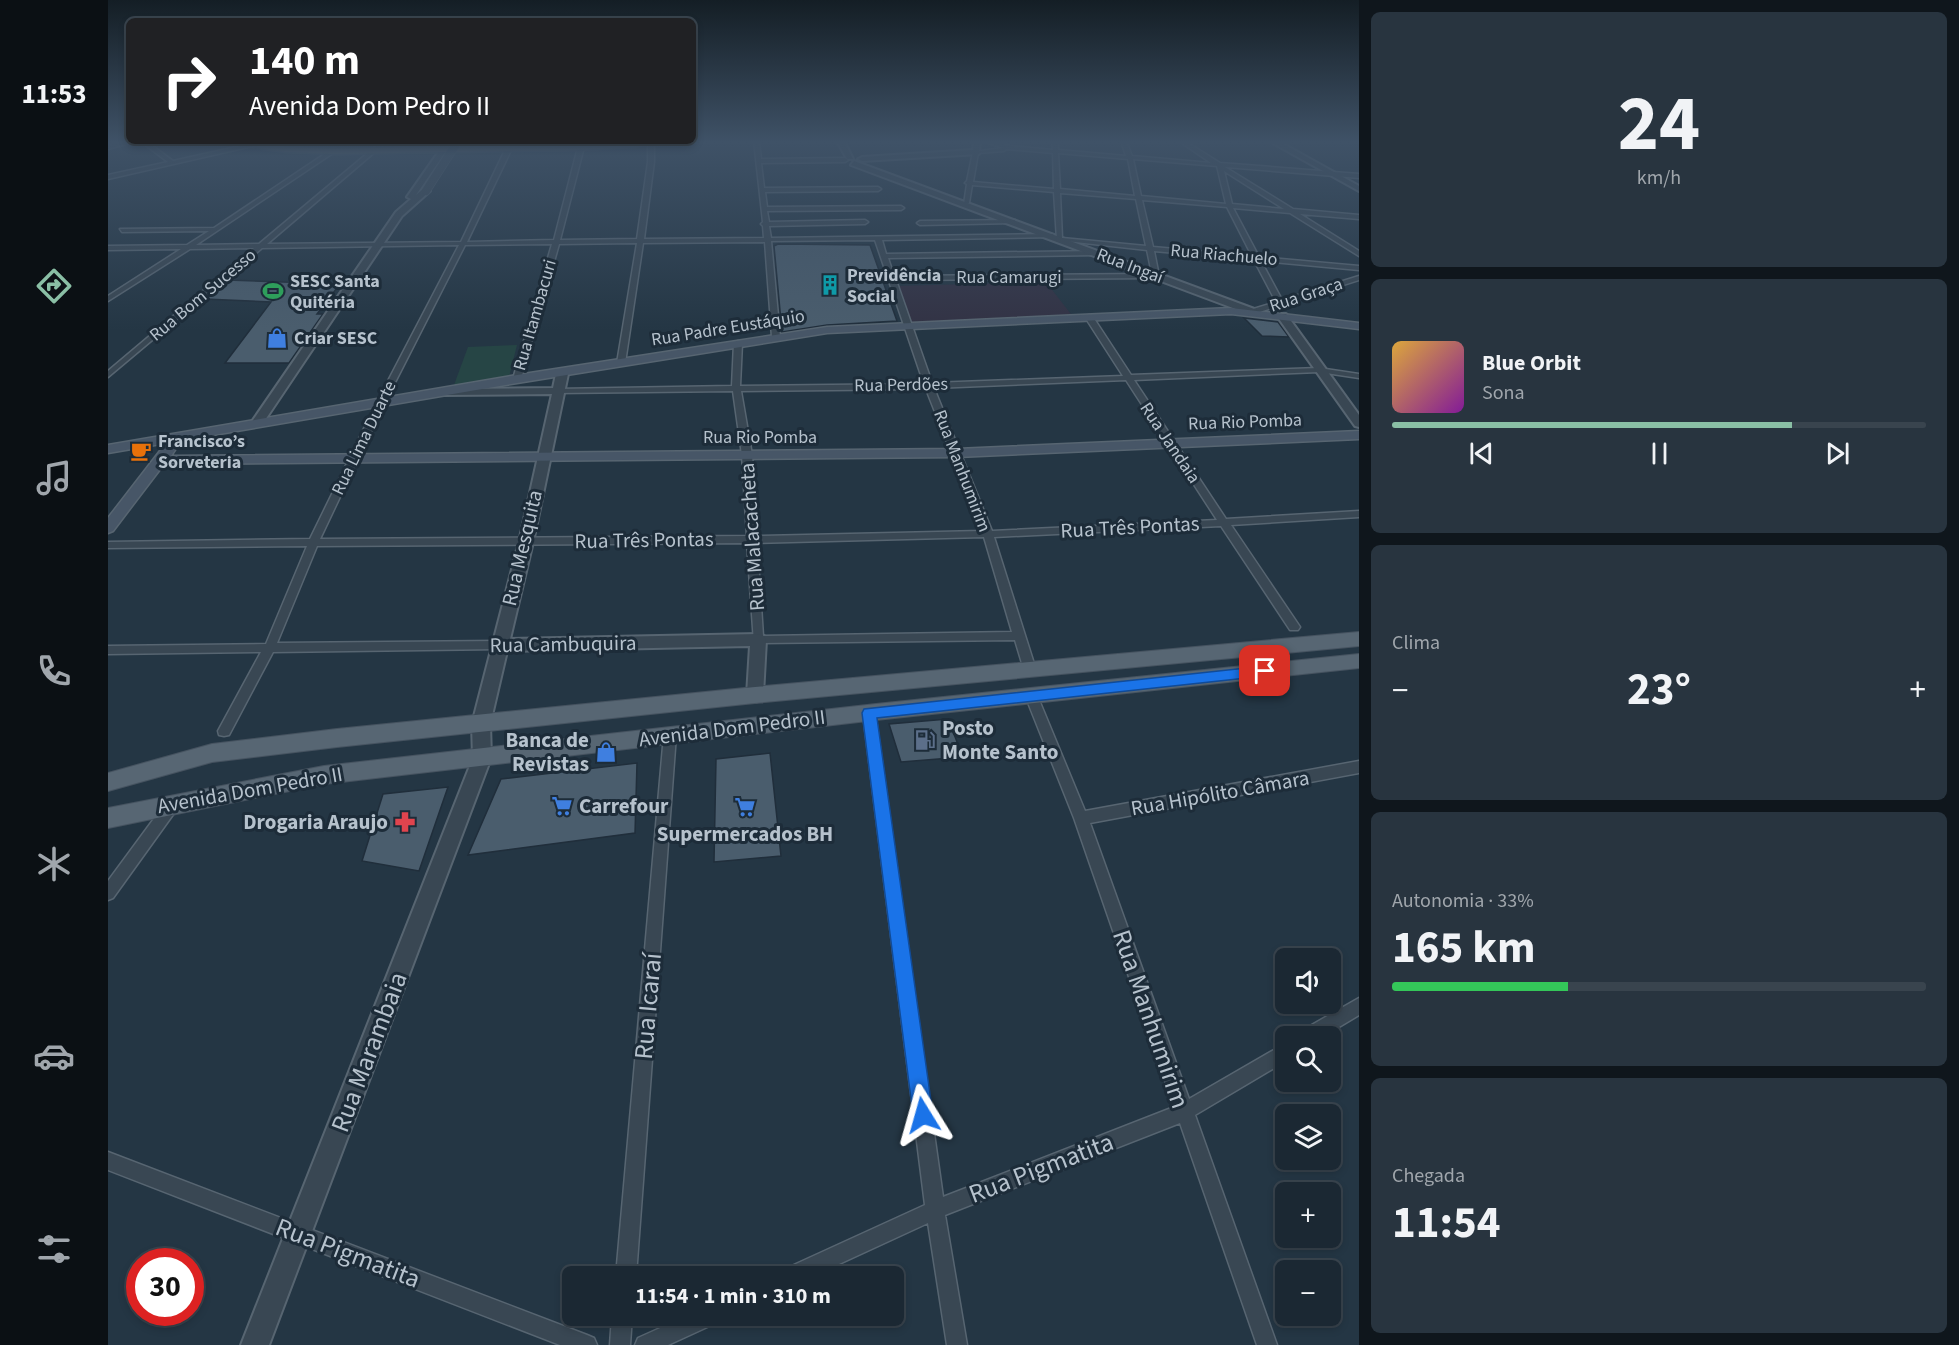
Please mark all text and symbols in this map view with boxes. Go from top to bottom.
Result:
text: 140 m [249,31,360,91]
icon: right [150,42,228,120]
text: 24 [1618,69,1700,180]
text: 11:53 [21,75,87,114]
text: Avenida Dom Pedro II [249,87,490,126]
text: km/h [1637,164,1681,192]
street label: Rua Riachuelo [1169,238,1279,272]
street label: Rua Ingaí [1093,242,1167,290]
street label: Rua Bom Sucesso [144,243,262,347]
street label: Rua Itambacuri [507,256,563,374]
place label: Previdência Social [847,263,941,309]
icon: directions [33,265,75,307]
street label: Rua Camarugi [956,265,1062,290]
place label: SESC Santa Quitéria [290,269,380,315]
street label: Rua Graça [1266,271,1346,319]
building icon: Previdência Social [818,273,842,297]
sports icon: SESC Santa Quitéria [261,279,285,303]
street label: Rua Padre Eustáquio [650,304,806,352]
shop icon: Criar SESC [265,326,289,350]
place label: Criar SESC [294,326,378,351]
text: Blue Orbit [1482,347,1581,379]
street label: Rua Perdões [854,372,948,398]
street label: Rua Lima Duarte [325,377,403,499]
text: Sona [1482,379,1525,407]
street label: Rua Jandaia [1134,398,1206,488]
street label: Rua Manhumirim [927,406,997,536]
street label: Rua Rio Pomba [1188,408,1302,436]
street label: Rua Rio Pomba [703,425,817,450]
place label: Francisco’s Sorveteria [158,429,245,475]
icon: previous [1465,437,1498,470]
icon: pause [1643,437,1676,470]
icon: next [1821,437,1854,470]
cafe icon: Francisco’s Sorveteria [129,439,153,463]
icon: music [33,457,75,499]
street label: Rua Malacacheta [732,462,772,612]
street label: Rua Mesquita [494,487,550,609]
street label: Rua Três Pontas [1060,508,1200,546]
street label: Rua Três Pontas [574,524,714,556]
street label: Rua Cambuquira [489,628,637,660]
text: Clima [1392,629,1440,657]
pin [1239,645,1290,696]
icon: phone [33,650,75,692]
icon: arrive [1248,654,1281,687]
text: 23° [1627,658,1691,722]
text: − [1392,667,1408,714]
text: + [1910,667,1926,714]
street label: Avenida Dom Pedro II [637,702,827,754]
place label: Posto Monte Santo [942,713,1058,767]
place label: Banca de Revistas [505,725,589,779]
fuel station icon: Posto Monte Santo [913,728,937,752]
shop icon: Banca de Revistas [594,740,618,764]
street label: Avenida Dom Pedro II [155,759,345,821]
street label: Rua Hipólito Câmara [1128,763,1312,823]
place label: Carrefour [579,791,669,821]
supermarket icon: Carrefour [550,794,574,818]
supermarket icon: Supermercados BH [733,795,757,819]
place label: Drogaria Araujo [243,807,388,837]
pharmacy icon: Drogaria Araujo [393,810,417,834]
place label: Supermercados BH [657,819,833,849]
icon: climate [33,843,75,885]
text: Autonomia · 33% [1392,887,1534,915]
text: 165 km [1392,916,1536,980]
street label: Rua Manhumirim [1103,925,1199,1113]
map controls [1275,948,1341,1326]
button: sound [1275,948,1341,1014]
street label: Rua Icaraí [625,950,671,1061]
street label: Rua Marambaia [321,967,417,1137]
button: search [1275,1026,1341,1092]
icon: car [33,1035,75,1077]
position arrow [891,1083,955,1147]
button: layers [1275,1104,1341,1170]
street label: Rua Pigmatita [963,1123,1119,1213]
text: Chegada [1392,1162,1465,1190]
button: + [1275,1182,1341,1248]
text: 11:54 [1392,1191,1501,1255]
street label: Rua Pigmatita [270,1208,426,1298]
icon: filters [33,1228,75,1270]
speed limit sign: 30 [126,1248,204,1326]
button: − [1275,1260,1341,1326]
text: 11:54 · 1 min · 310 m [635,1280,831,1312]

